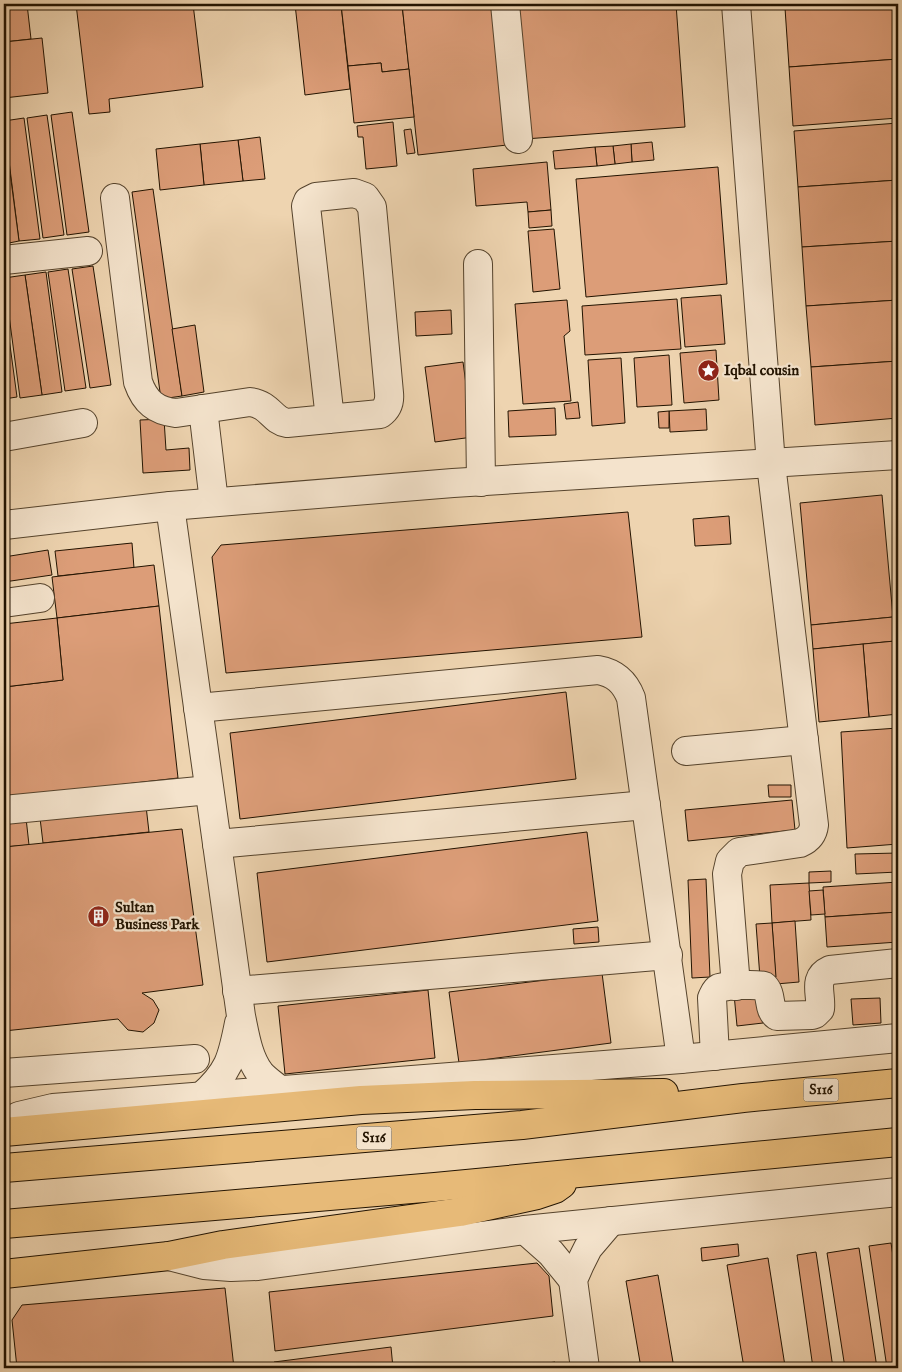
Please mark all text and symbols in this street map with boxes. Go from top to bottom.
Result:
place icon: Iqbal cousin [696,358,720,382]
place label: Iqbal cousin [724,361,799,380]
place label: Sultan Business Park [115,898,200,934]
building icon: Sultan Business Park [87,904,111,928]
road number: S116 [804,1078,838,1102]
road number: S116 [356,1126,392,1150]

